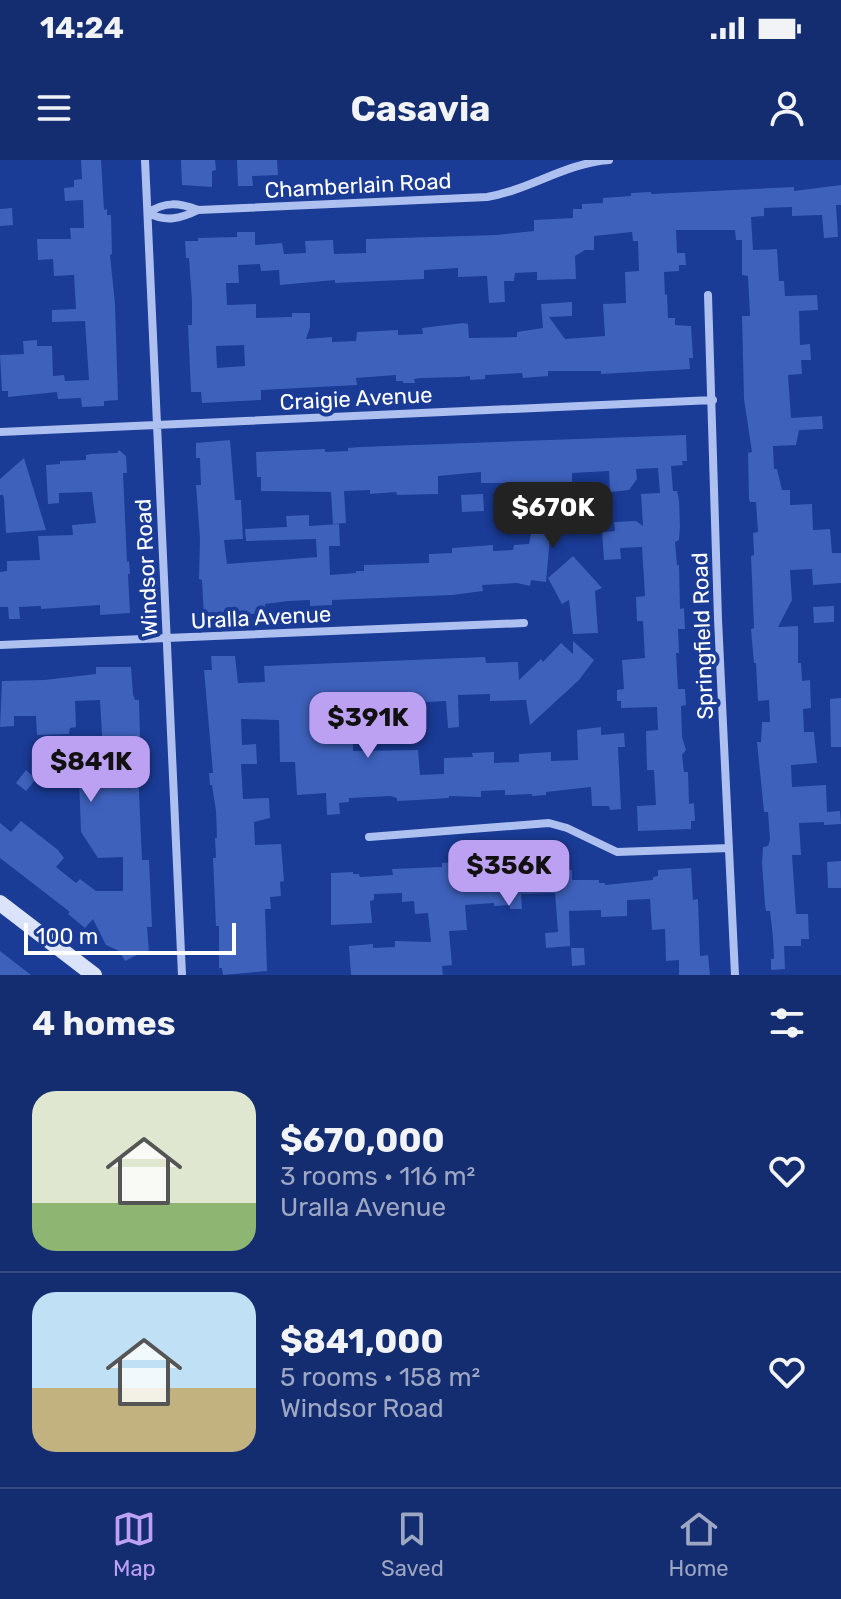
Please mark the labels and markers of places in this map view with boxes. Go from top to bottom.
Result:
pin: $670K [497,482,609,550]
pin: $391K [312,692,424,760]
pin: $841K [35,736,147,804]
pin: $356K [453,840,565,908]

